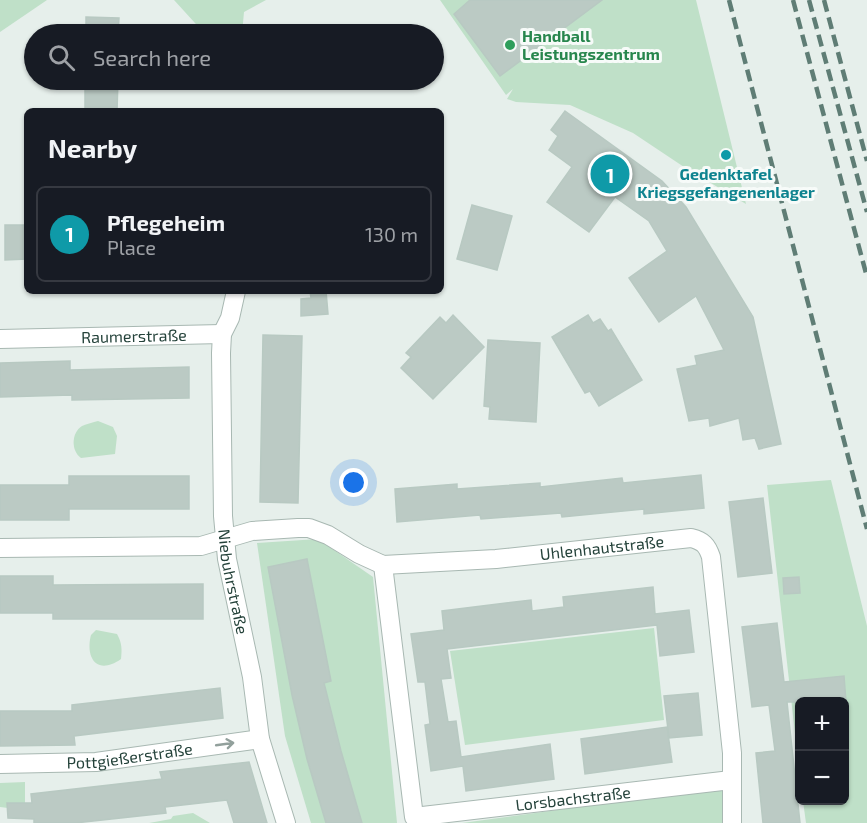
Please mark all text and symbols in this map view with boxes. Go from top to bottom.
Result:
search box [24,24,444,90]
place label: Handball Leistungszentrum [522,26,660,63]
marker: Handball Leistungszentrum [503,38,517,52]
icon: search [45,41,78,74]
text: Search here [93,44,211,70]
text: Nearby [48,132,137,163]
marker: Gedenktafel Kriegsgefangenenlager [719,148,733,162]
pin: 1 [590,152,630,196]
place label: Gedenktafel Kriegsgefangenenlager [637,164,815,201]
text: Pflegeheim [107,209,225,235]
text: 1 [65,222,74,246]
text: 130 m [365,222,418,246]
text: Place [107,235,156,259]
street label: Raumerstraße [81,325,187,346]
your location [339,468,368,497]
street label: Niebuhrstraße [215,528,253,636]
street label: Uhlenhautstraße [539,531,665,563]
map controls [795,697,849,805]
button: + [795,697,849,751]
street label: Pottgießerstraße [66,739,194,772]
one-way arrow [215,739,235,750]
button: − [795,751,849,805]
street label: Lorsbachstraße [514,782,632,814]

